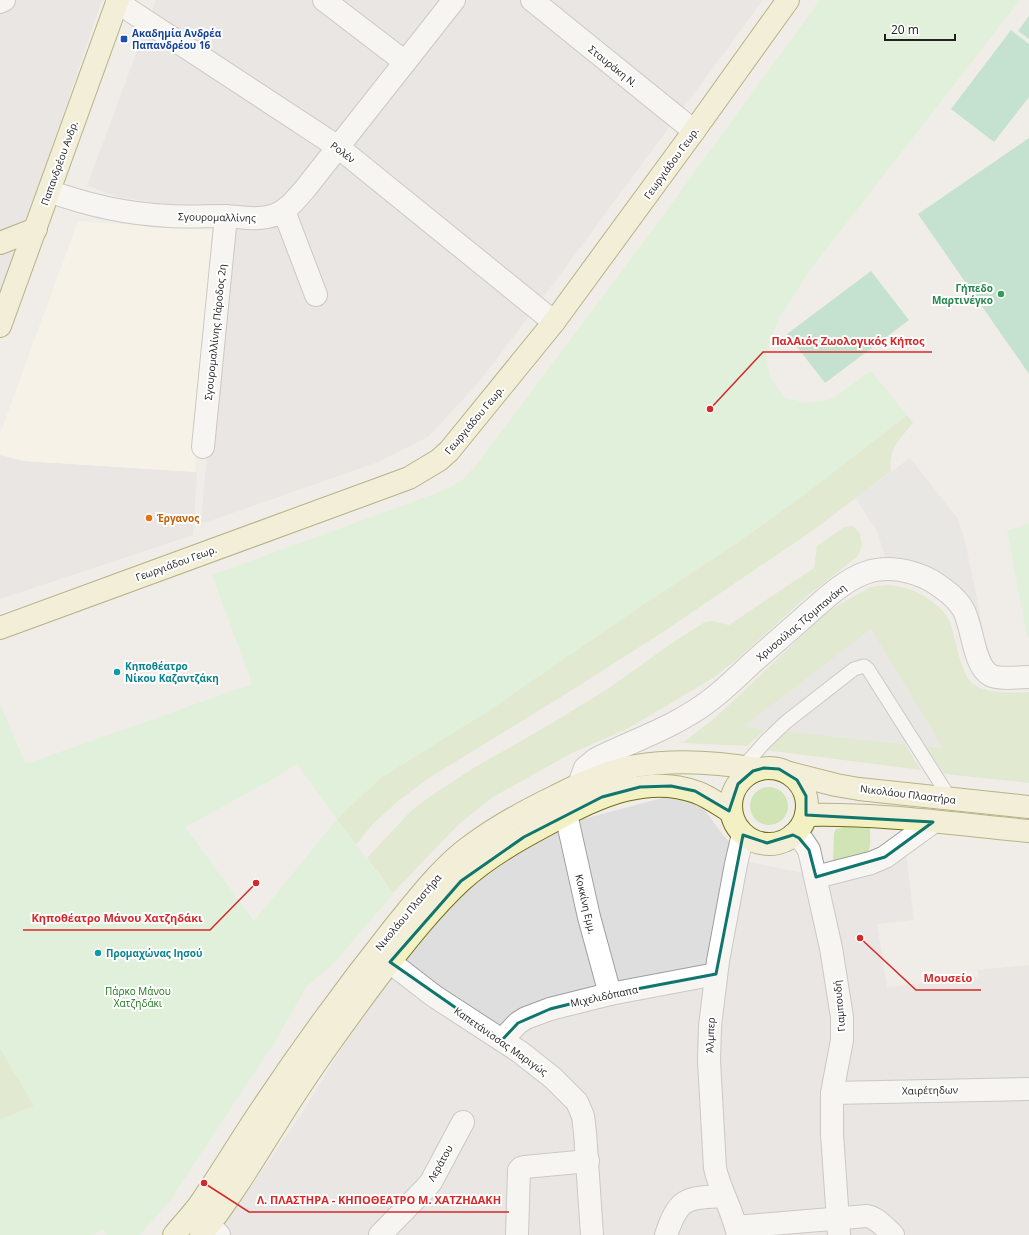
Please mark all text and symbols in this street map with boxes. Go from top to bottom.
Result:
scale bar [885,16,955,42]
text: 20 m [891,21,919,38]
place label: Ακαδημία Ανδρέα Παπανδρέου 16 [132,26,222,52]
marker: Ακαδημία Ανδρέα Παπανδρέου 16 [119,34,129,44]
street label: Σταυράκη Ν. [586,42,640,90]
street label: Παπανδρέου Ανδρ. [37,119,81,207]
street label: Γεωργιάδου Γεωρ. [640,124,702,202]
street label: Ρολέν [328,138,358,166]
street label: Σγουρομαλλίνης [178,209,256,225]
street label: Σγουρομαλλίνης Πάροδος 2η [201,263,229,401]
place label: Γήπεδο Μαρτινέγκο [932,281,993,307]
marker: Γήπεδο Μαρτινέγκο [996,289,1006,299]
callout: ΠαλΑιός Ζωολογικός Κήπος [763,329,932,352]
text: ΠαλΑιός Ζωολογικός Κήπος [771,333,925,348]
street label: Γεωργιάδου Γεωρ. [441,383,507,457]
place label: Έργανος [157,511,199,525]
marker: Έργανος [144,513,154,523]
street label: Γεωργιάδου Γεωρ. [133,542,219,584]
street label: Χρυσούλας Τζομπανάκη [753,580,849,664]
place label: Κηποθέατρο Νίκου Καζαντζάκη [125,659,219,685]
marker: Κηποθέατρο Νίκου Καζαντζάκη [112,667,122,677]
street label: Νικολάου Πλαστήρα [859,781,957,807]
street label: Νικολάου Πλαστήρα [372,871,444,953]
street label: Κοκκίνη Εμμ. [572,873,600,935]
callout: Κηποθέατρο Μάνου Χατζηδάκι [23,907,210,930]
text: Κηποθέατρο Μάνου Χατζηδάκι [32,910,203,925]
place label: Προμαχώνας Ιησού [106,946,203,960]
marker: Προμαχώνας Ιησού [93,948,103,958]
callout: Μουσείο [916,967,981,990]
text: Μουσείο [924,970,973,985]
street label: Γιαμπουδή [830,980,848,1032]
street label: Μιχελιδόπαπα [569,982,639,1010]
park label: Πάρκο Μάνου Χατζηδάκι [105,984,171,1010]
street label: Καπετάνισσας Μαριγώς [451,1003,551,1079]
street label: Άλμπερ [702,1017,718,1053]
street label: Χαιρέτηδων [902,1083,958,1097]
street label: Λεράτου [424,1142,456,1184]
callout: Λ. ΠΛΑΣΤΗΡΑ - ΚΗΠΟΘΕΑΤΡΟ Μ. ΧΑΤΖΗΔΑΚΗ [249,1189,509,1212]
text: Λ. ΠΛΑΣΤΗΡΑ - ΚΗΠΟΘΕΑΤΡΟ Μ. ΧΑΤΖΗΔΑΚΗ [257,1192,501,1207]

